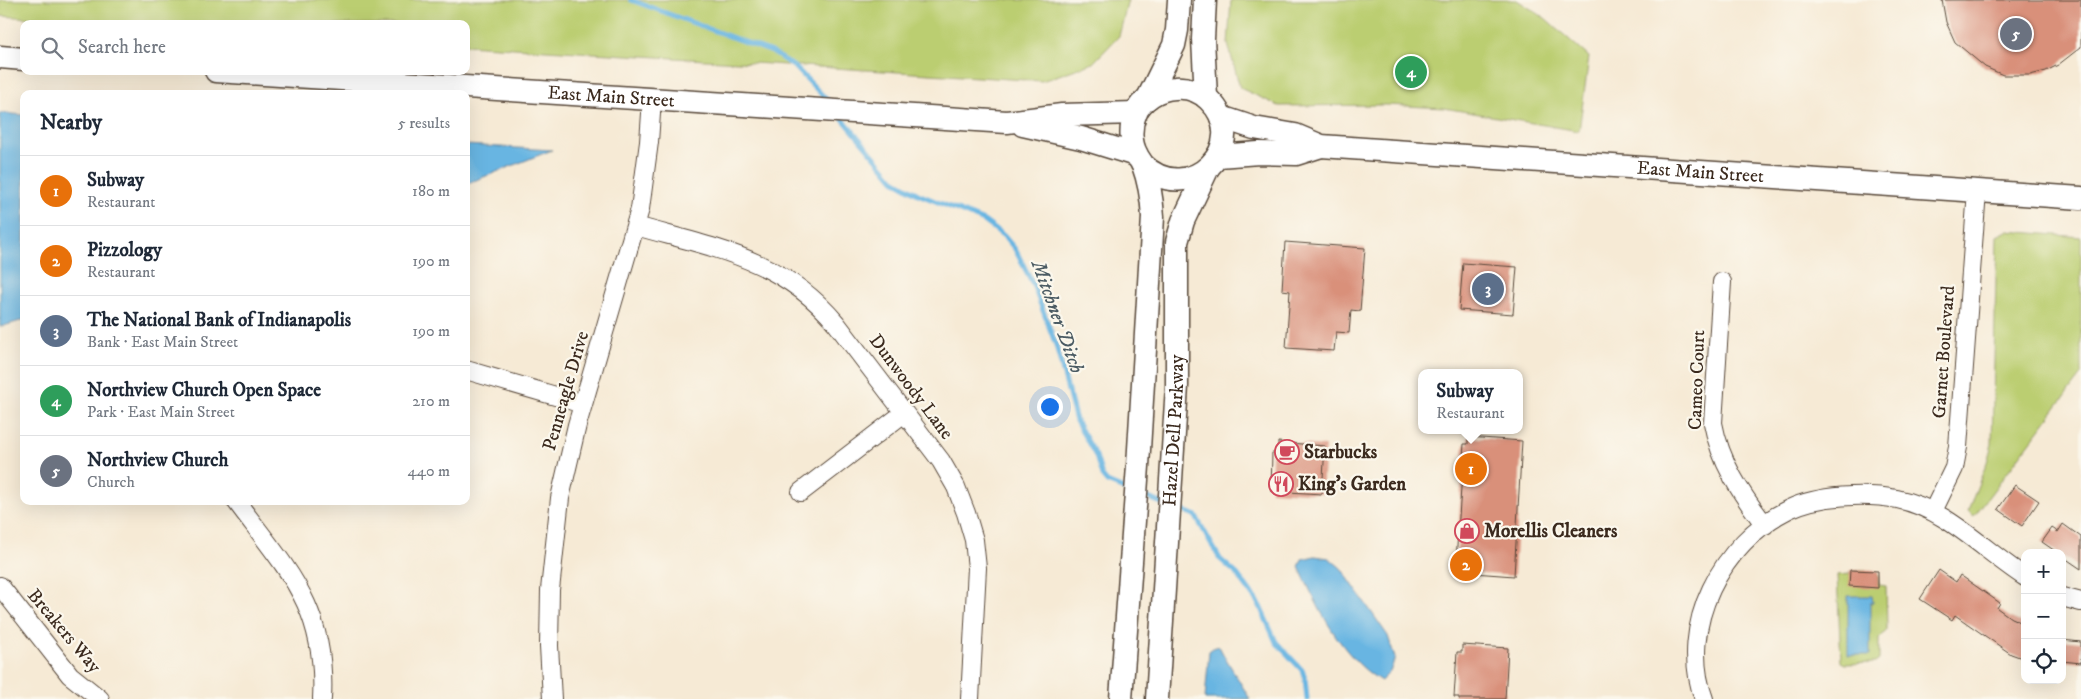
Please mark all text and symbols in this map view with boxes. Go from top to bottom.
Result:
pin: 5 [2000,15,2032,53]
search box [20,20,470,75]
icon: search [38,34,66,62]
text: Search here [78,36,166,59]
pin: 4 [1395,53,1427,91]
street label: East Main Street [547,81,675,112]
text: Nearby [40,110,102,136]
text: 5 results [398,113,450,133]
street label: East Main Street [1636,156,1765,188]
text: Subway [87,169,144,192]
text: 1 [53,181,59,201]
text: 180 m [412,181,450,201]
text: Restaurant [87,192,155,212]
text: Pizzology [87,239,162,262]
text: 2 [52,251,60,271]
text: 190 m [412,251,450,271]
water label: Mitchner Ditch [1024,255,1089,377]
text: Restaurant [87,262,155,282]
pin: 3 [1472,270,1504,308]
street label: Garnet Boulevard [1928,284,1960,419]
text: The National Bank of Indianapolis [87,309,351,332]
text: 3 [53,321,59,341]
text: 190 m [412,321,450,341]
street label: Penneagle Drive [538,328,594,454]
street label: Cameo Court [1684,329,1710,431]
street label: Dunwoody Lane [864,330,958,444]
text: Bank · East Main Street [87,332,238,352]
street label: Hazel Dell Parkway [1158,354,1189,507]
popup [1418,369,1523,434]
text: Northview Church Open Space [87,379,321,402]
text: Subway [1436,380,1493,403]
text: 4 [51,391,61,411]
text: 210 m [412,391,450,411]
your location [1037,394,1063,420]
text: Park · East Main Street [87,402,235,422]
text: Restaurant [1436,403,1505,423]
cafe icon: Starbucks [1274,439,1300,465]
place label: Starbucks [1304,441,1378,464]
text: Northview Church [87,449,229,472]
pin: 1 [1455,450,1487,488]
text: 5 [52,461,60,481]
text: 440 m [408,461,450,481]
restaurant icon: King's Garden [1268,471,1294,497]
text: Church [87,472,135,492]
place label: King's Garden [1298,473,1407,496]
shop icon: Morellis Cleaners [1454,518,1480,544]
place label: Morellis Cleaners [1484,520,1618,543]
pin: 2 [1450,546,1482,584]
map controls [2021,549,2066,684]
button: + [2021,549,2066,594]
street label: Breakers Way [22,584,106,679]
button: − [2021,594,2066,639]
button: locate [2021,639,2066,684]

